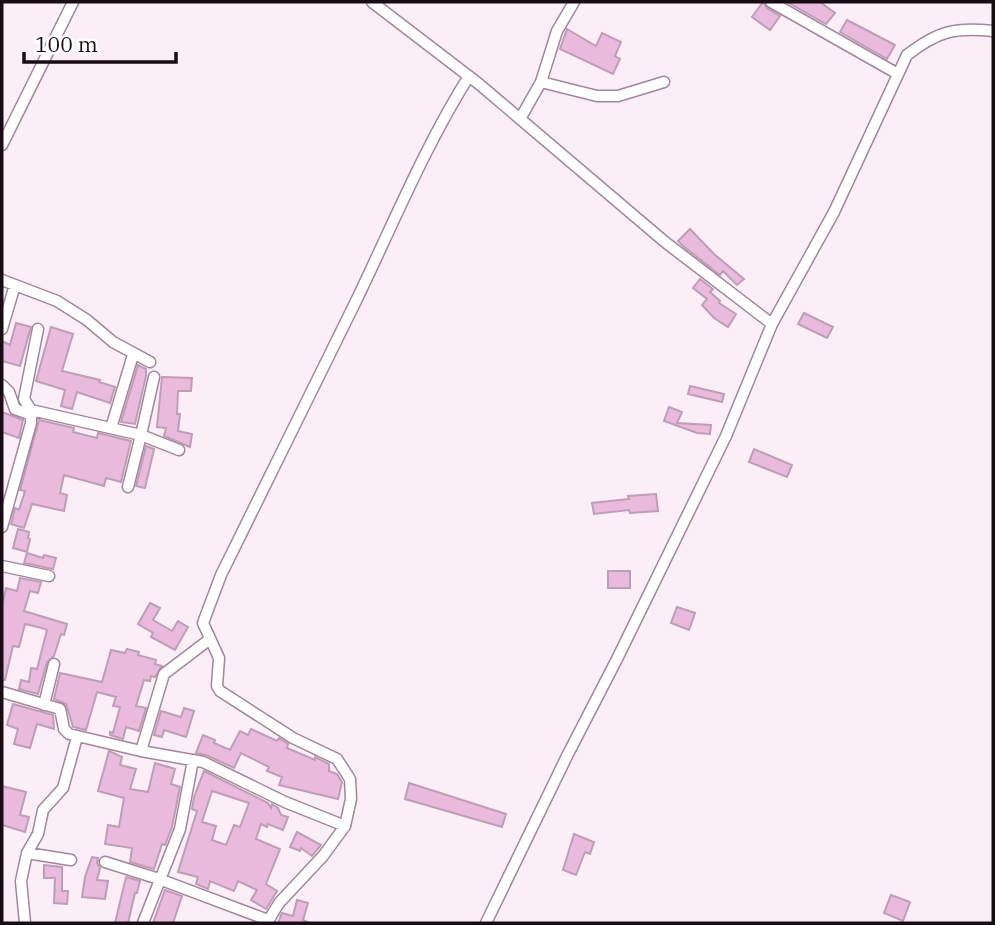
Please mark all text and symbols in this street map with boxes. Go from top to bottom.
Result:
scale bar [24,21,177,65]
text: 100 m [35,30,98,58]

